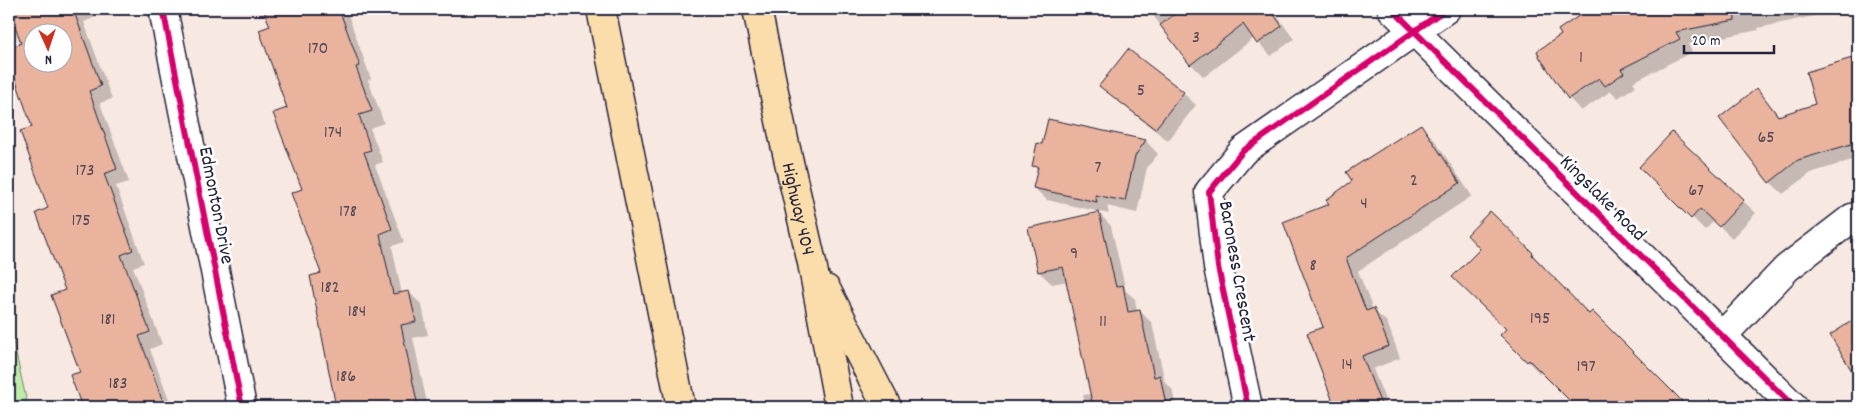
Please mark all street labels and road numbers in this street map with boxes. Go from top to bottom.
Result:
street label: Edmonton Drive [190,145,240,267]
street label: Kingslake Road [1552,149,1652,249]
street label: Highway 404 [773,160,821,258]
street label: Baroness Crescent [1210,199,1262,344]

